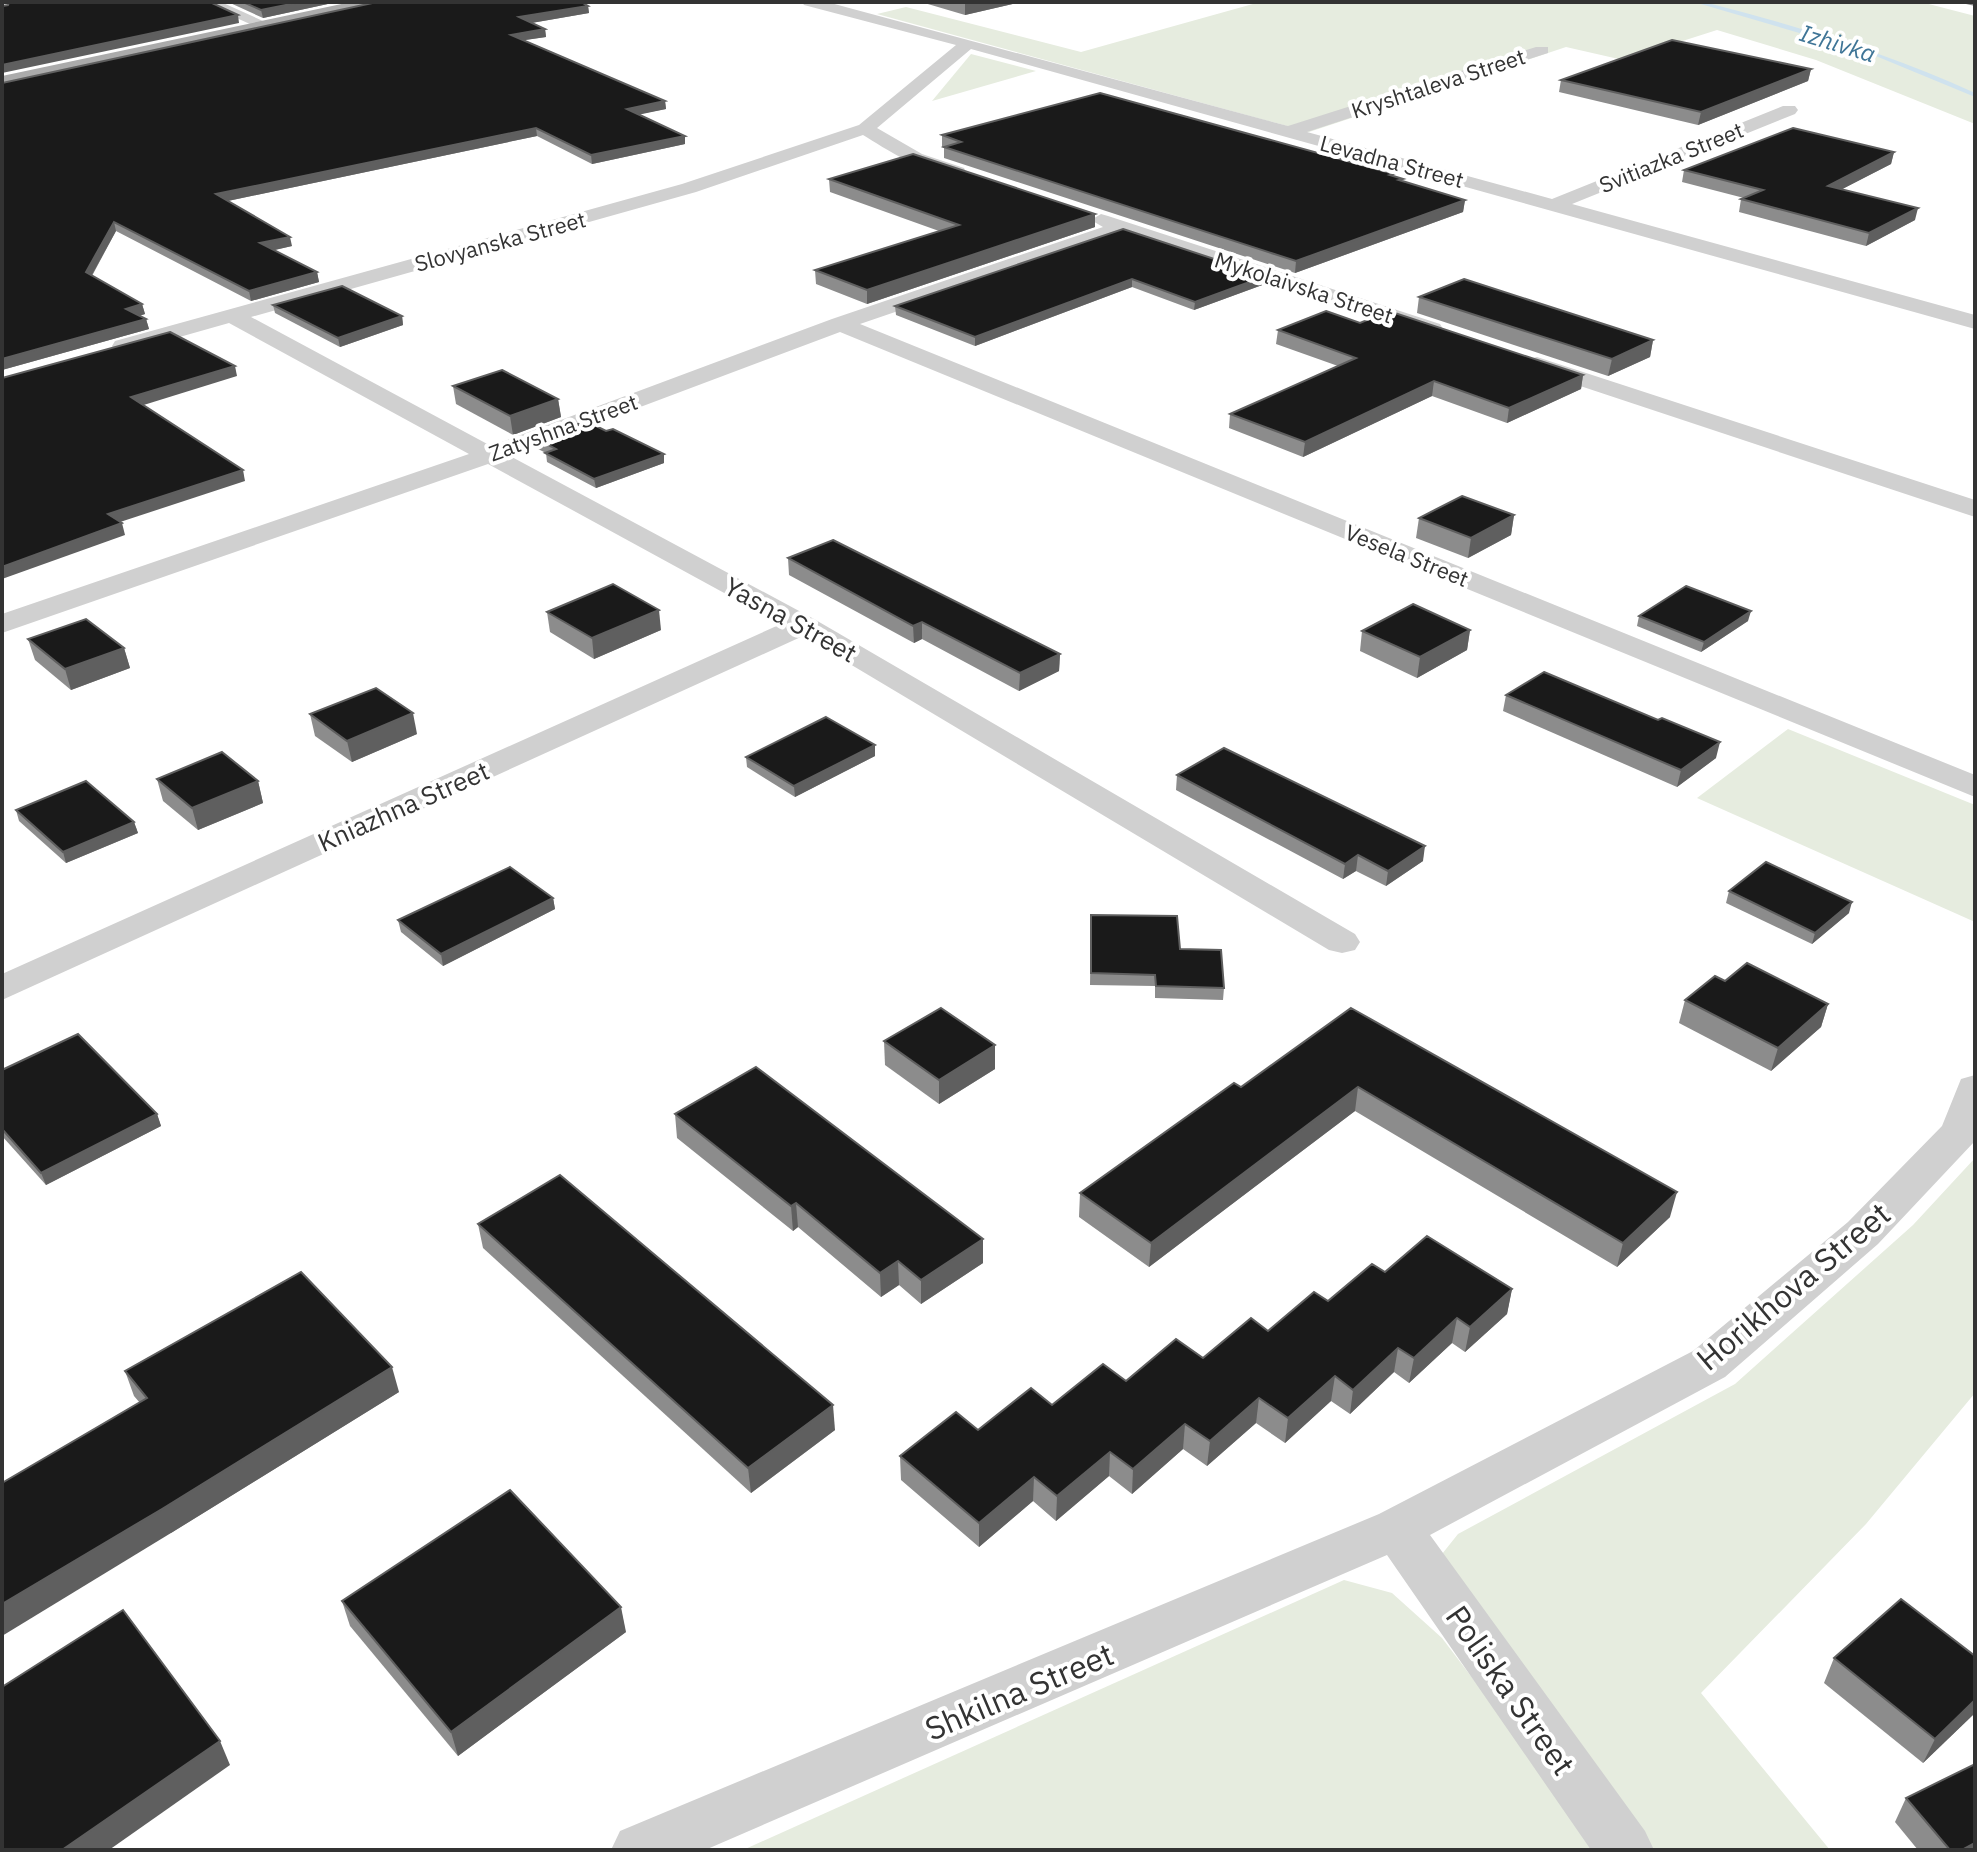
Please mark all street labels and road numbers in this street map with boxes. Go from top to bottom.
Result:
street label: Kryshtaleva Street [1347,41,1529,125]
street label: Svitiazka Street [1595,115,1747,199]
street label: Levadna Street [1317,128,1467,194]
street label: Slovyanska Street [411,204,589,278]
street label: Mykolaivska Street [1211,244,1397,330]
street label: Zatyshna Street [485,387,641,467]
street label: Vesela Street [1341,517,1473,593]
street label: Yasna Street [719,569,863,669]
street label: Kniazhna Street [312,753,494,859]
street label: Horikhova Street [1687,1192,1899,1380]
street label: Poliska Street [1437,1597,1585,1783]
street label: Shkilna Street [918,1632,1120,1750]

